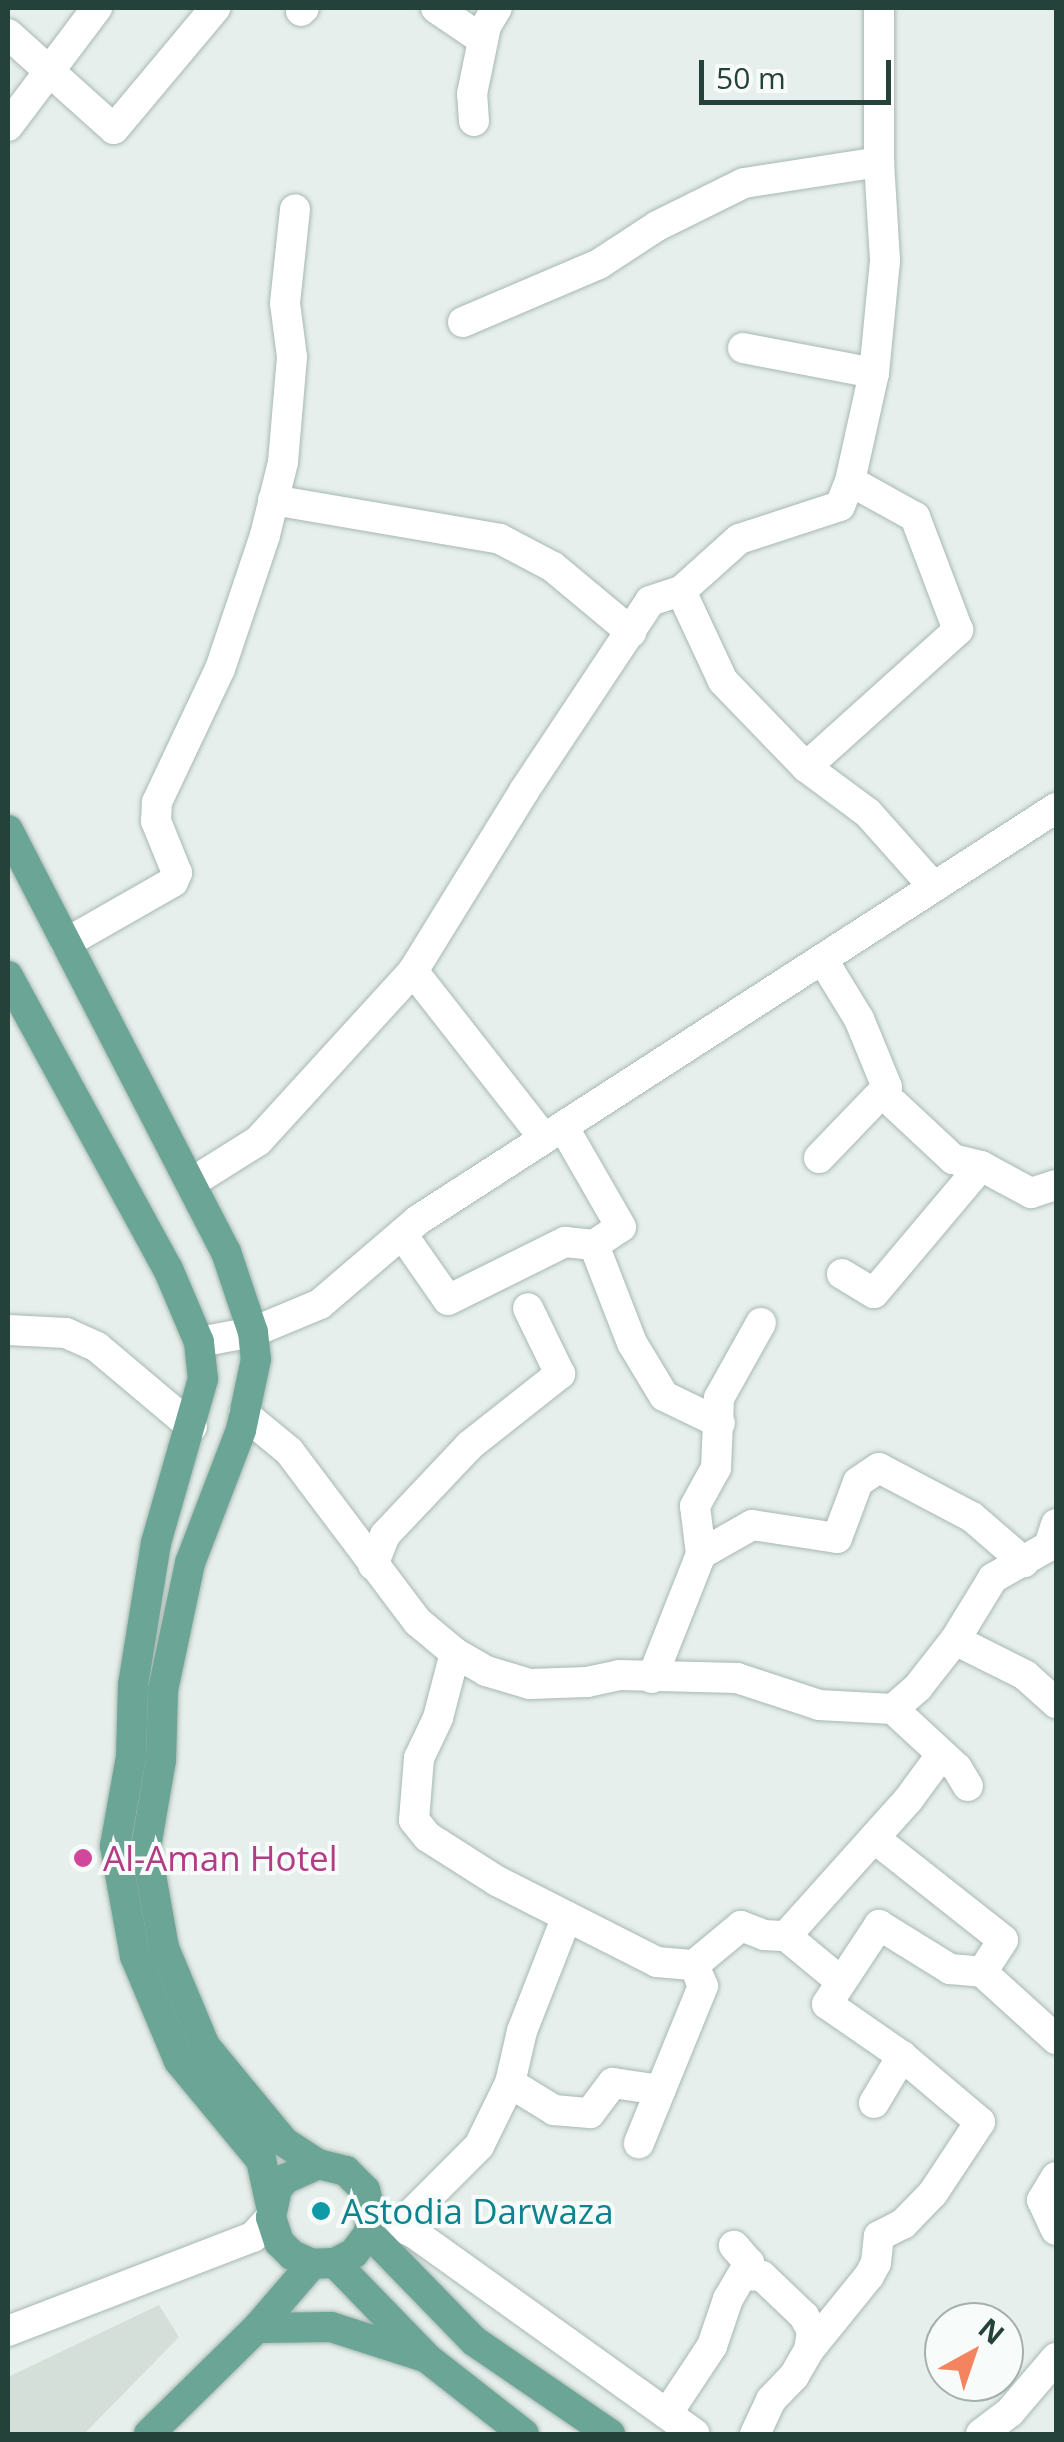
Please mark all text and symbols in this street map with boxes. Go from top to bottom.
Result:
scale bar [704,40,896,102]
text: 50 m [716,57,786,98]
place label: Al-Aman Hotel [103,1837,338,1879]
marker: Al-Aman Hotel [72,1847,94,1869]
place label: Astodia Darwaza [341,2190,614,2232]
marker: Astodia Darwaza [310,2200,332,2222]
north arrow [924,2302,1024,2402]
text: N [971,2309,1013,2352]

